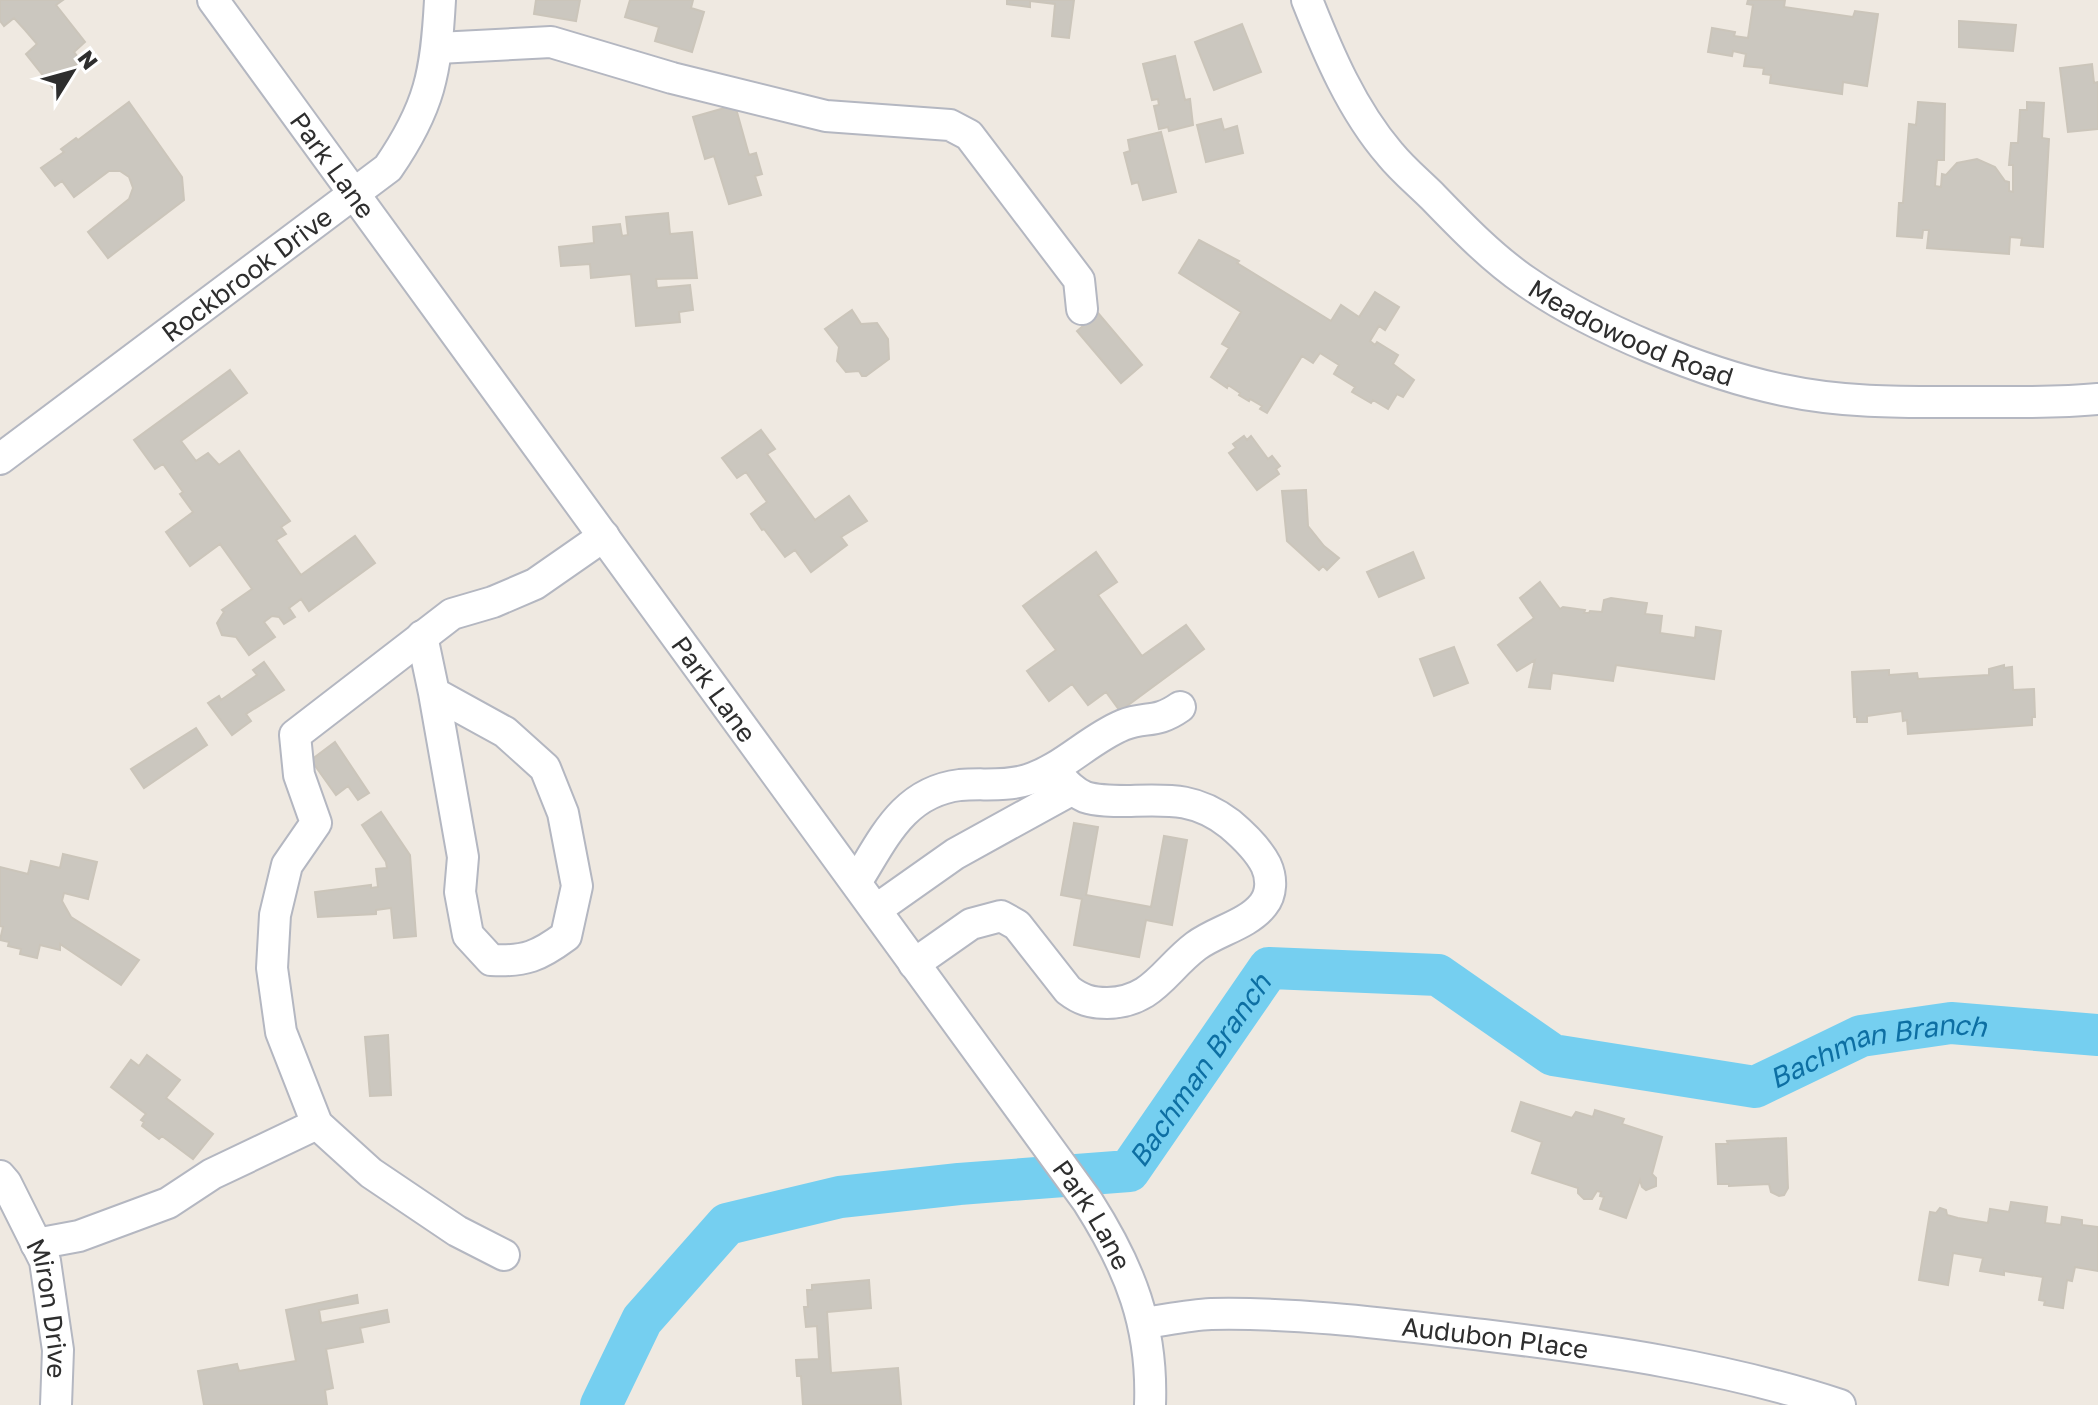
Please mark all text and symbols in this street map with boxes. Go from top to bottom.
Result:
north arrow [32,32,112,112]
text: N [73,45,104,74]
street label: Park Lane [284,106,382,224]
street label: Rockbrook Drive [155,200,338,348]
street label: Meadowood Road [1523,272,1737,392]
street label: Park Lane [665,630,763,748]
water label: Bachman Branch [1121,966,1278,1172]
water label: Bachman Branch [1763,1006,1990,1094]
street label: Park Lane [1047,1154,1138,1274]
street label: Miron Drive [21,1233,74,1379]
street label: Audubon Place [1400,1310,1591,1364]

